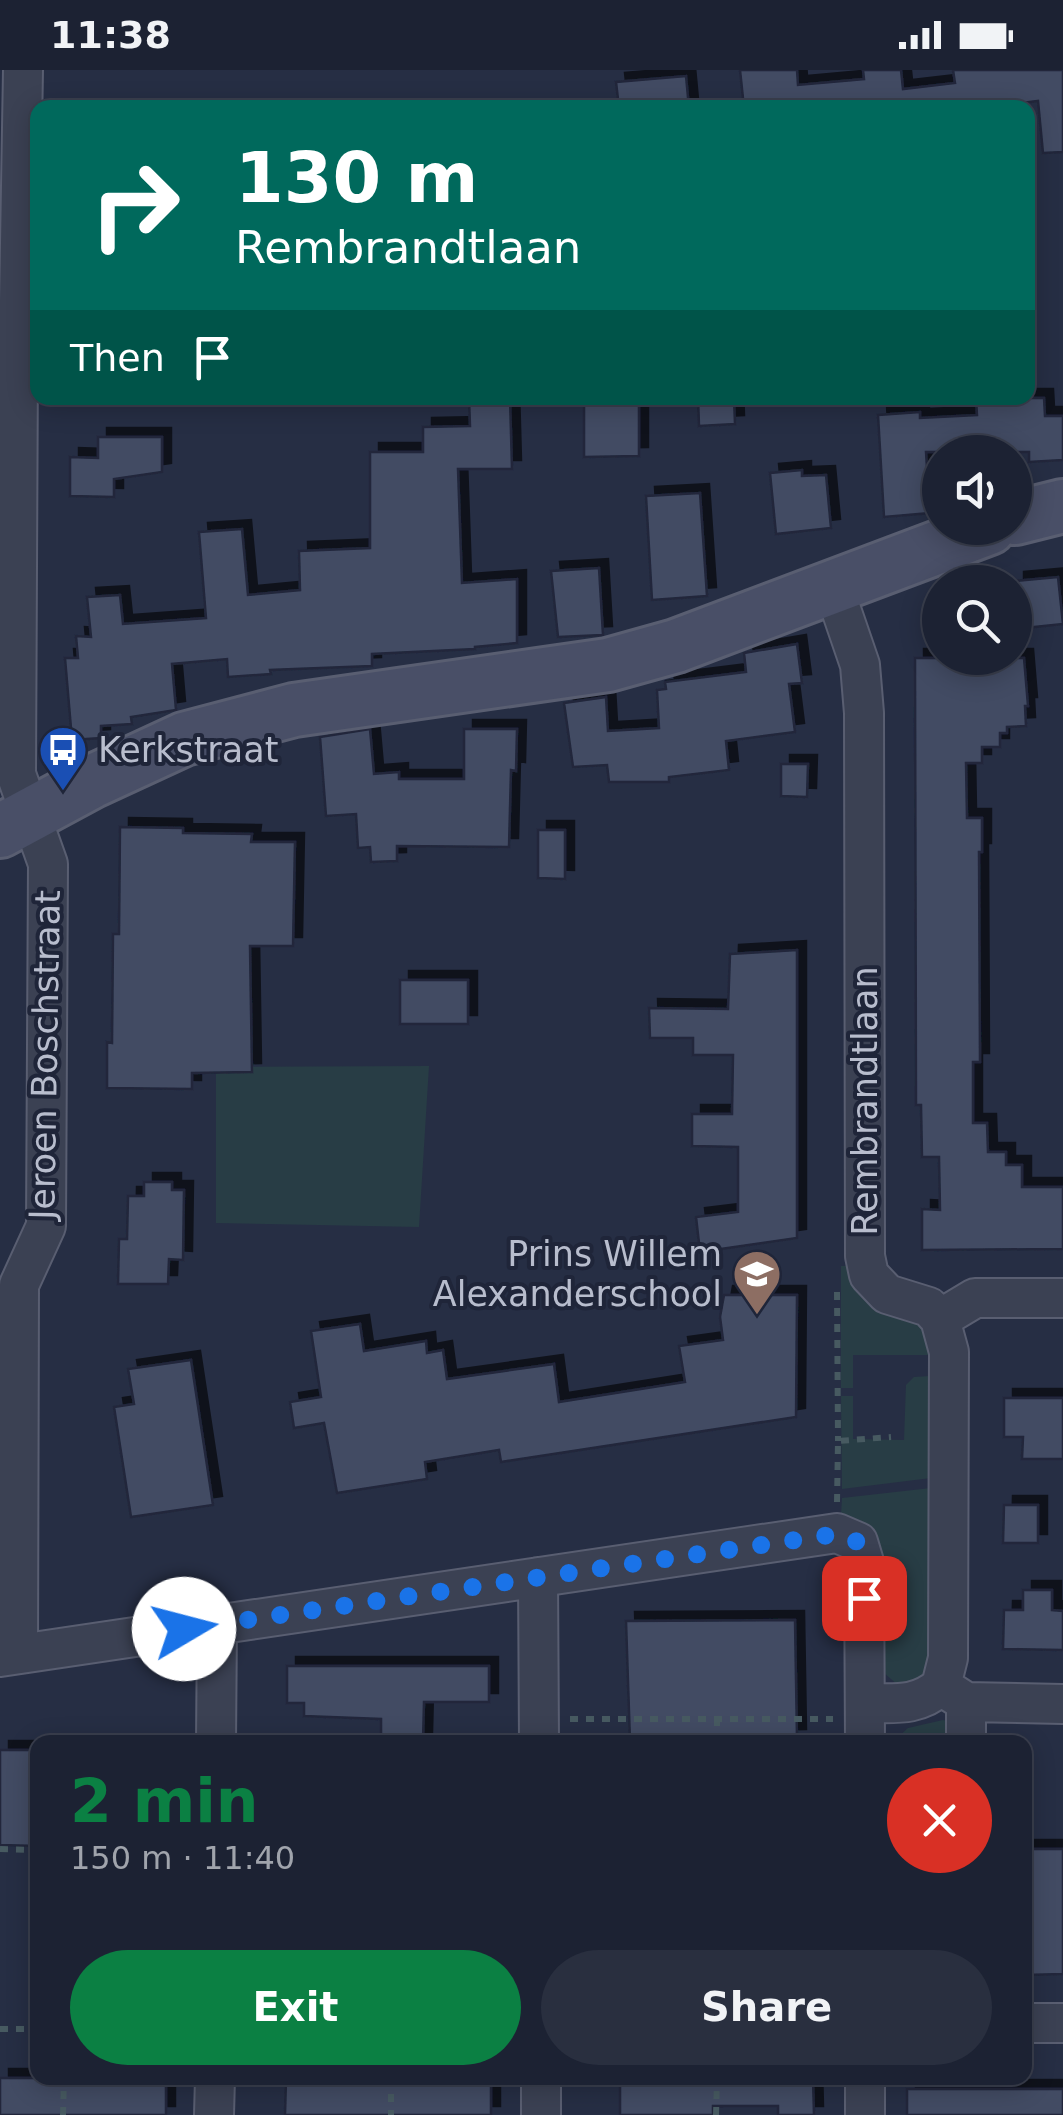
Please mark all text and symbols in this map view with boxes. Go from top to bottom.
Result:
text: 11:38 [50,13,171,57]
text: 130 m [235,137,478,219]
icon: right [70,140,200,270]
text: Rembrandtlaan [235,221,581,274]
icon: arrive [185,330,240,385]
text: Then [70,336,165,380]
map controls [922,435,1032,675]
button: sound [922,435,1032,545]
button: search [922,565,1032,675]
bus stop icon: Kerkstraat [37,724,89,792]
place label: Kerkstraat [98,730,278,770]
street label: Jeroen Boschstraat [22,890,68,1222]
street label: Rembrandtlaan [845,966,885,1236]
place label: Prins Willem Alexanderschool [433,1234,722,1314]
school or university icon: Prins Willem Alexanderschool [731,1248,783,1316]
pin [822,1556,907,1641]
icon: arrive [837,1571,892,1626]
position arrow [132,1577,236,1681]
text: 2 min [70,1766,258,1836]
button: close [887,1768,992,1873]
text: 150 m · 11:40 [70,1839,295,1877]
button: Exit [70,1950,521,2065]
button: Share [541,1950,992,2065]

